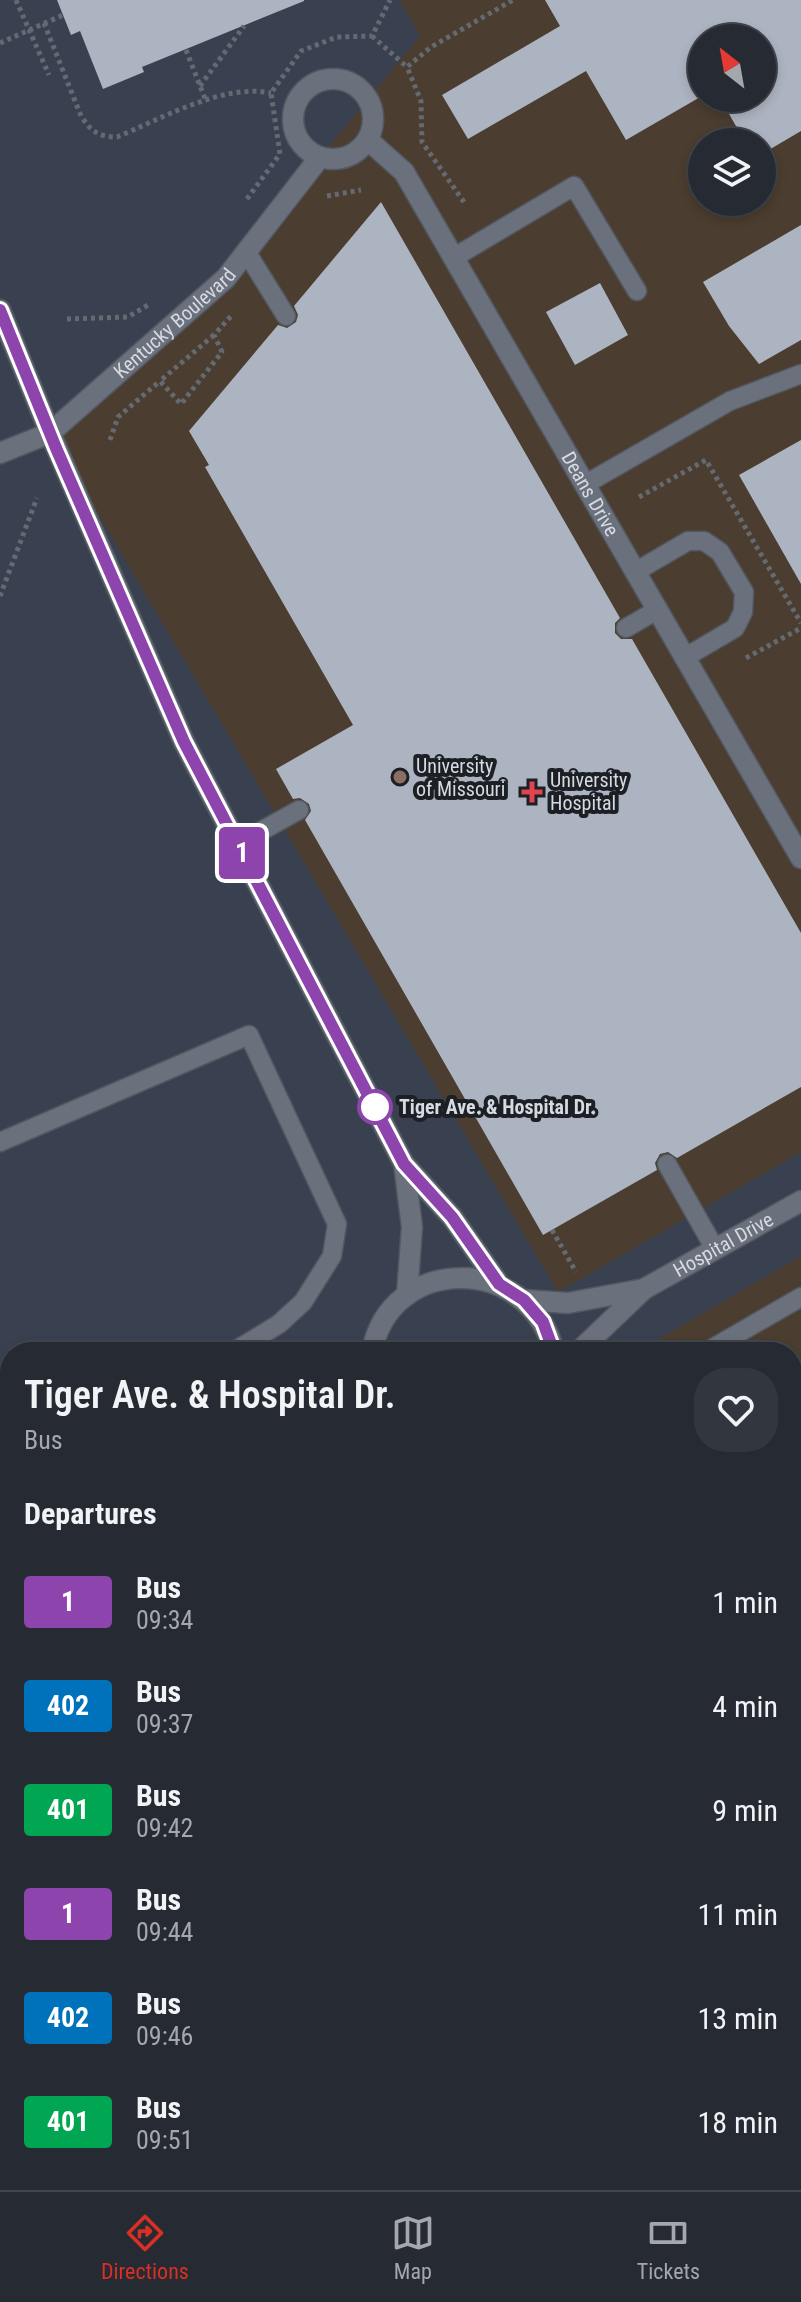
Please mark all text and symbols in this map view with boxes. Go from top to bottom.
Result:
north arrow [688,24,776,112]
map controls [688,24,776,216]
button: layers [688,128,776,216]
street label: Kentucky Boulevard [109,263,241,383]
street label: Deans Drive [556,447,624,540]
place label: University of Missouri [416,754,505,801]
marker: University of Missouri [391,768,409,786]
place label: University Hospital [550,768,627,815]
marker: University Hospital [521,781,543,803]
line badge: 1 [216,827,268,879]
text: 1 [235,836,249,869]
marker: Tiger Ave. & Hospital Dr. [358,1090,392,1124]
place label: Tiger Ave. & Hospital Dr. [399,1095,596,1119]
street label: Hospital Drive [669,1207,777,1282]
button: heart [694,1368,778,1452]
text: Tiger Ave. & Hospital Dr. [24,1373,396,1417]
text: Bus [24,1425,63,1455]
text: Departures [24,1496,157,1531]
text: Bus [136,1570,181,1605]
text: 1 [61,1585,75,1618]
text: 1 min [712,1585,778,1620]
text: 09:34 [136,1605,193,1635]
text: Bus [136,1674,181,1709]
text: 402 [47,1689,89,1722]
text: 4 min [712,1689,778,1724]
text: 09:37 [136,1709,193,1739]
text: Bus [136,1778,181,1813]
text: 401 [47,1793,89,1826]
text: 9 min [712,1793,778,1828]
text: 09:42 [136,1813,193,1843]
text: Bus [136,1882,181,1917]
text: 1 [61,1897,75,1930]
text: 11 min [697,1897,778,1932]
text: 09:44 [136,1917,193,1947]
text: Bus [136,1986,181,2021]
text: 402 [47,2001,89,2034]
text: 13 min [697,2001,778,2036]
text: 09:46 [136,2021,193,2051]
text: Bus [136,2090,181,2125]
text: 401 [47,2105,89,2138]
text: 18 min [697,2105,778,2140]
text: 09:51 [136,2125,193,2155]
tab: Directions [101,2211,189,2284]
tab: Map [391,2211,435,2284]
tab: Tickets [637,2211,700,2284]

